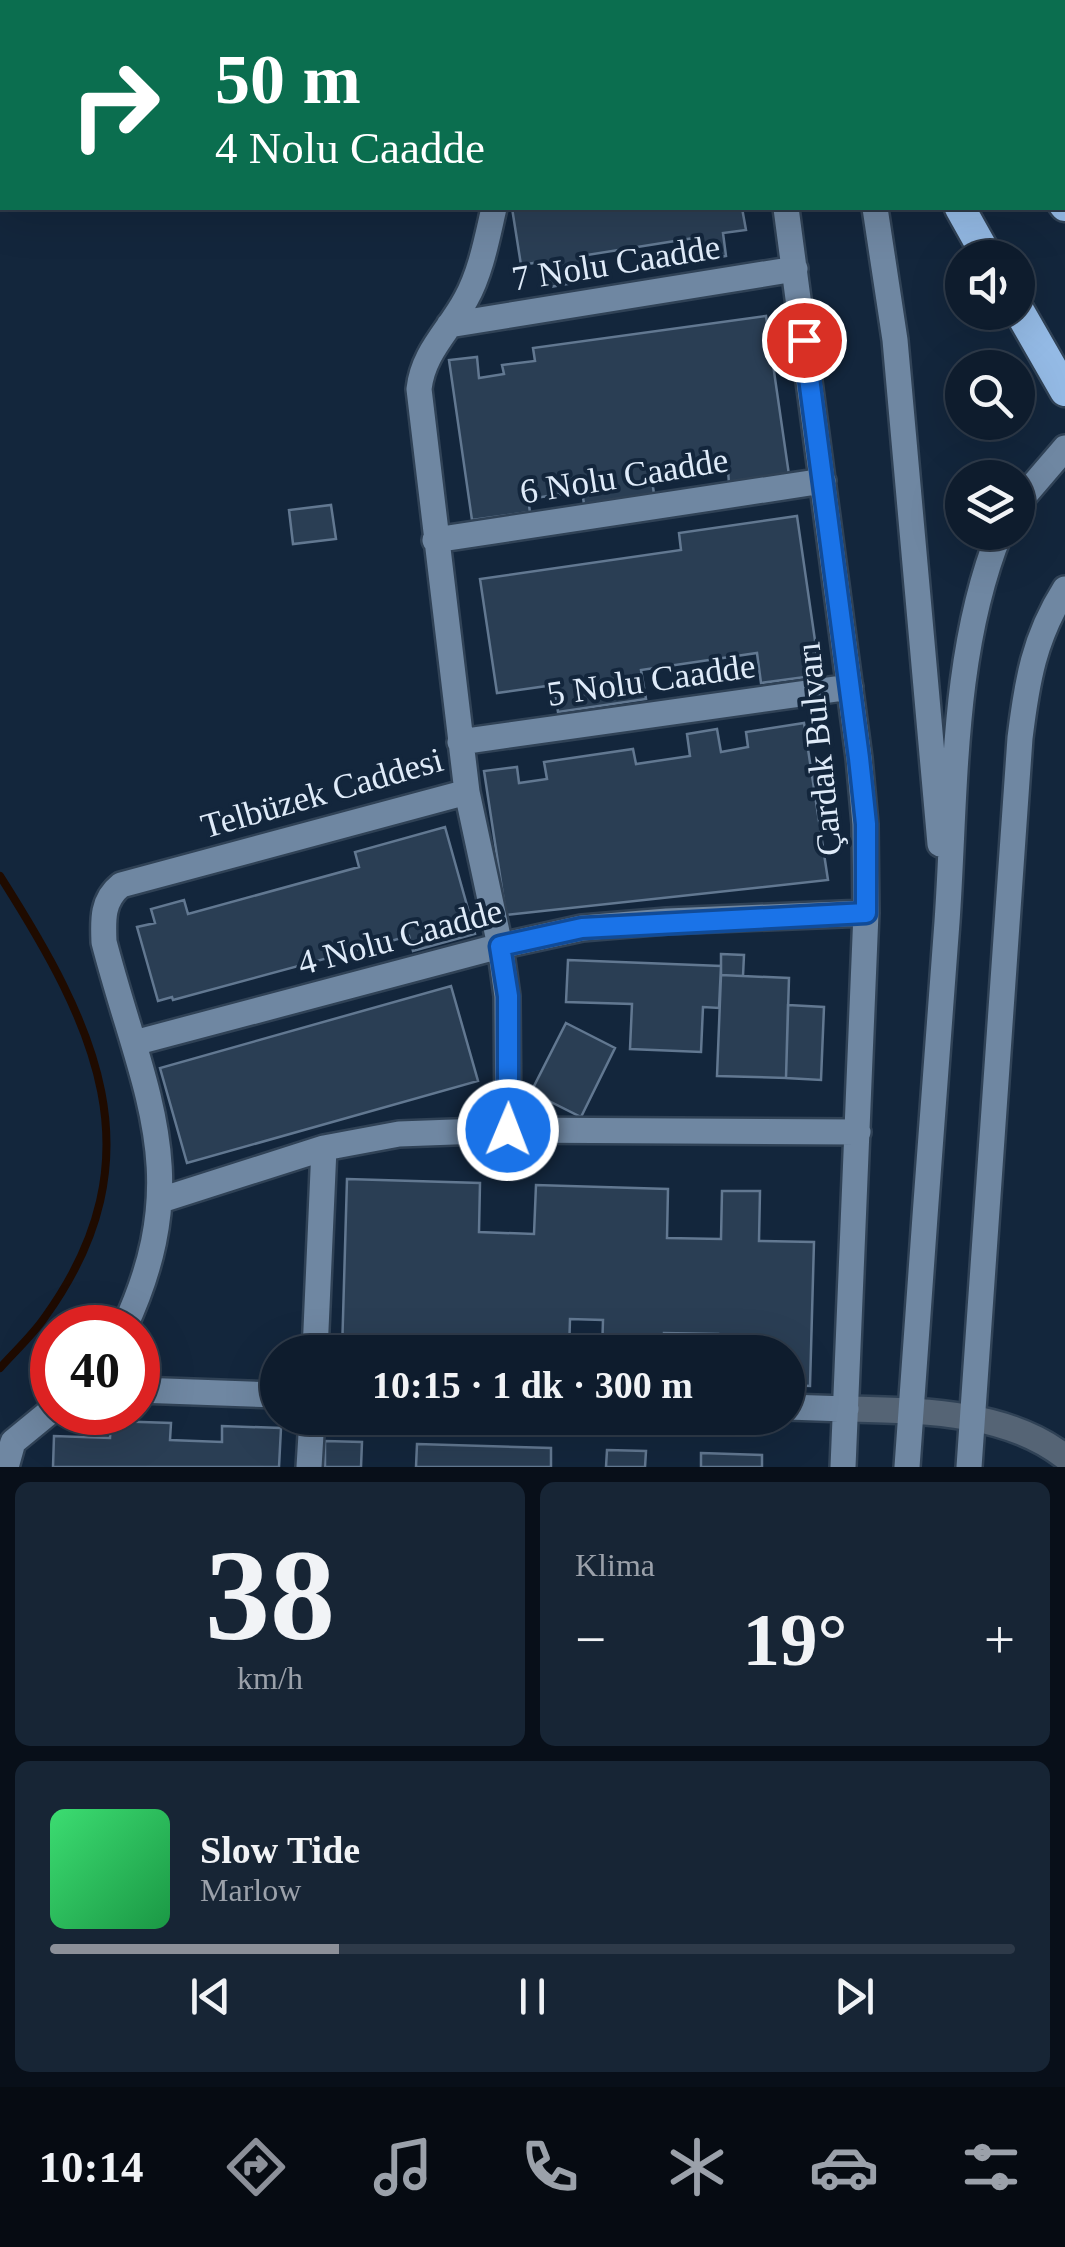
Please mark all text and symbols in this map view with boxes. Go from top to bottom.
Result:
icon: right [50,40,180,170]
text: 50 m [215,41,361,118]
text: 4 Nolu Caadde [215,123,485,173]
street label: 7 Nolu Caadde [509,227,723,299]
map controls [945,240,1035,550]
button: sound [945,240,1035,330]
pin [762,298,847,383]
icon: arrive [777,313,832,368]
button: search [945,350,1035,440]
street label: 6 Nolu Caadde [517,440,731,512]
button: layers [945,460,1035,550]
street label: Çardak Bulvarı [788,640,850,858]
street label: 5 Nolu Caadde [544,646,758,714]
street label: Telbüzek Caddesi [197,740,447,846]
street label: 4 Nolu Caadde [294,891,506,983]
position arrow [456,1078,560,1182]
speed limit sign: 40 [30,1305,160,1435]
text: 10:15 · 1 dk · 300 m [372,1364,693,1406]
text: 38 [205,1523,335,1667]
text: Klima [575,1547,655,1583]
text: 19° [743,1598,848,1681]
text: − [575,1609,606,1670]
text: + [984,1609,1015,1670]
text: km/h [237,1660,303,1696]
text: Slow Tide [200,1829,360,1871]
text: Marlow [200,1872,301,1908]
icon: previous [183,1969,238,2024]
icon: pause [505,1969,560,2024]
icon: next [827,1969,882,2024]
icon: directions [221,2132,291,2202]
icon: music [368,2132,438,2202]
icon: phone [515,2132,585,2202]
icon: climate [662,2132,732,2202]
icon: car [809,2132,879,2202]
icon: filters [956,2132,1026,2202]
text: 10:14 [39,2142,144,2192]

